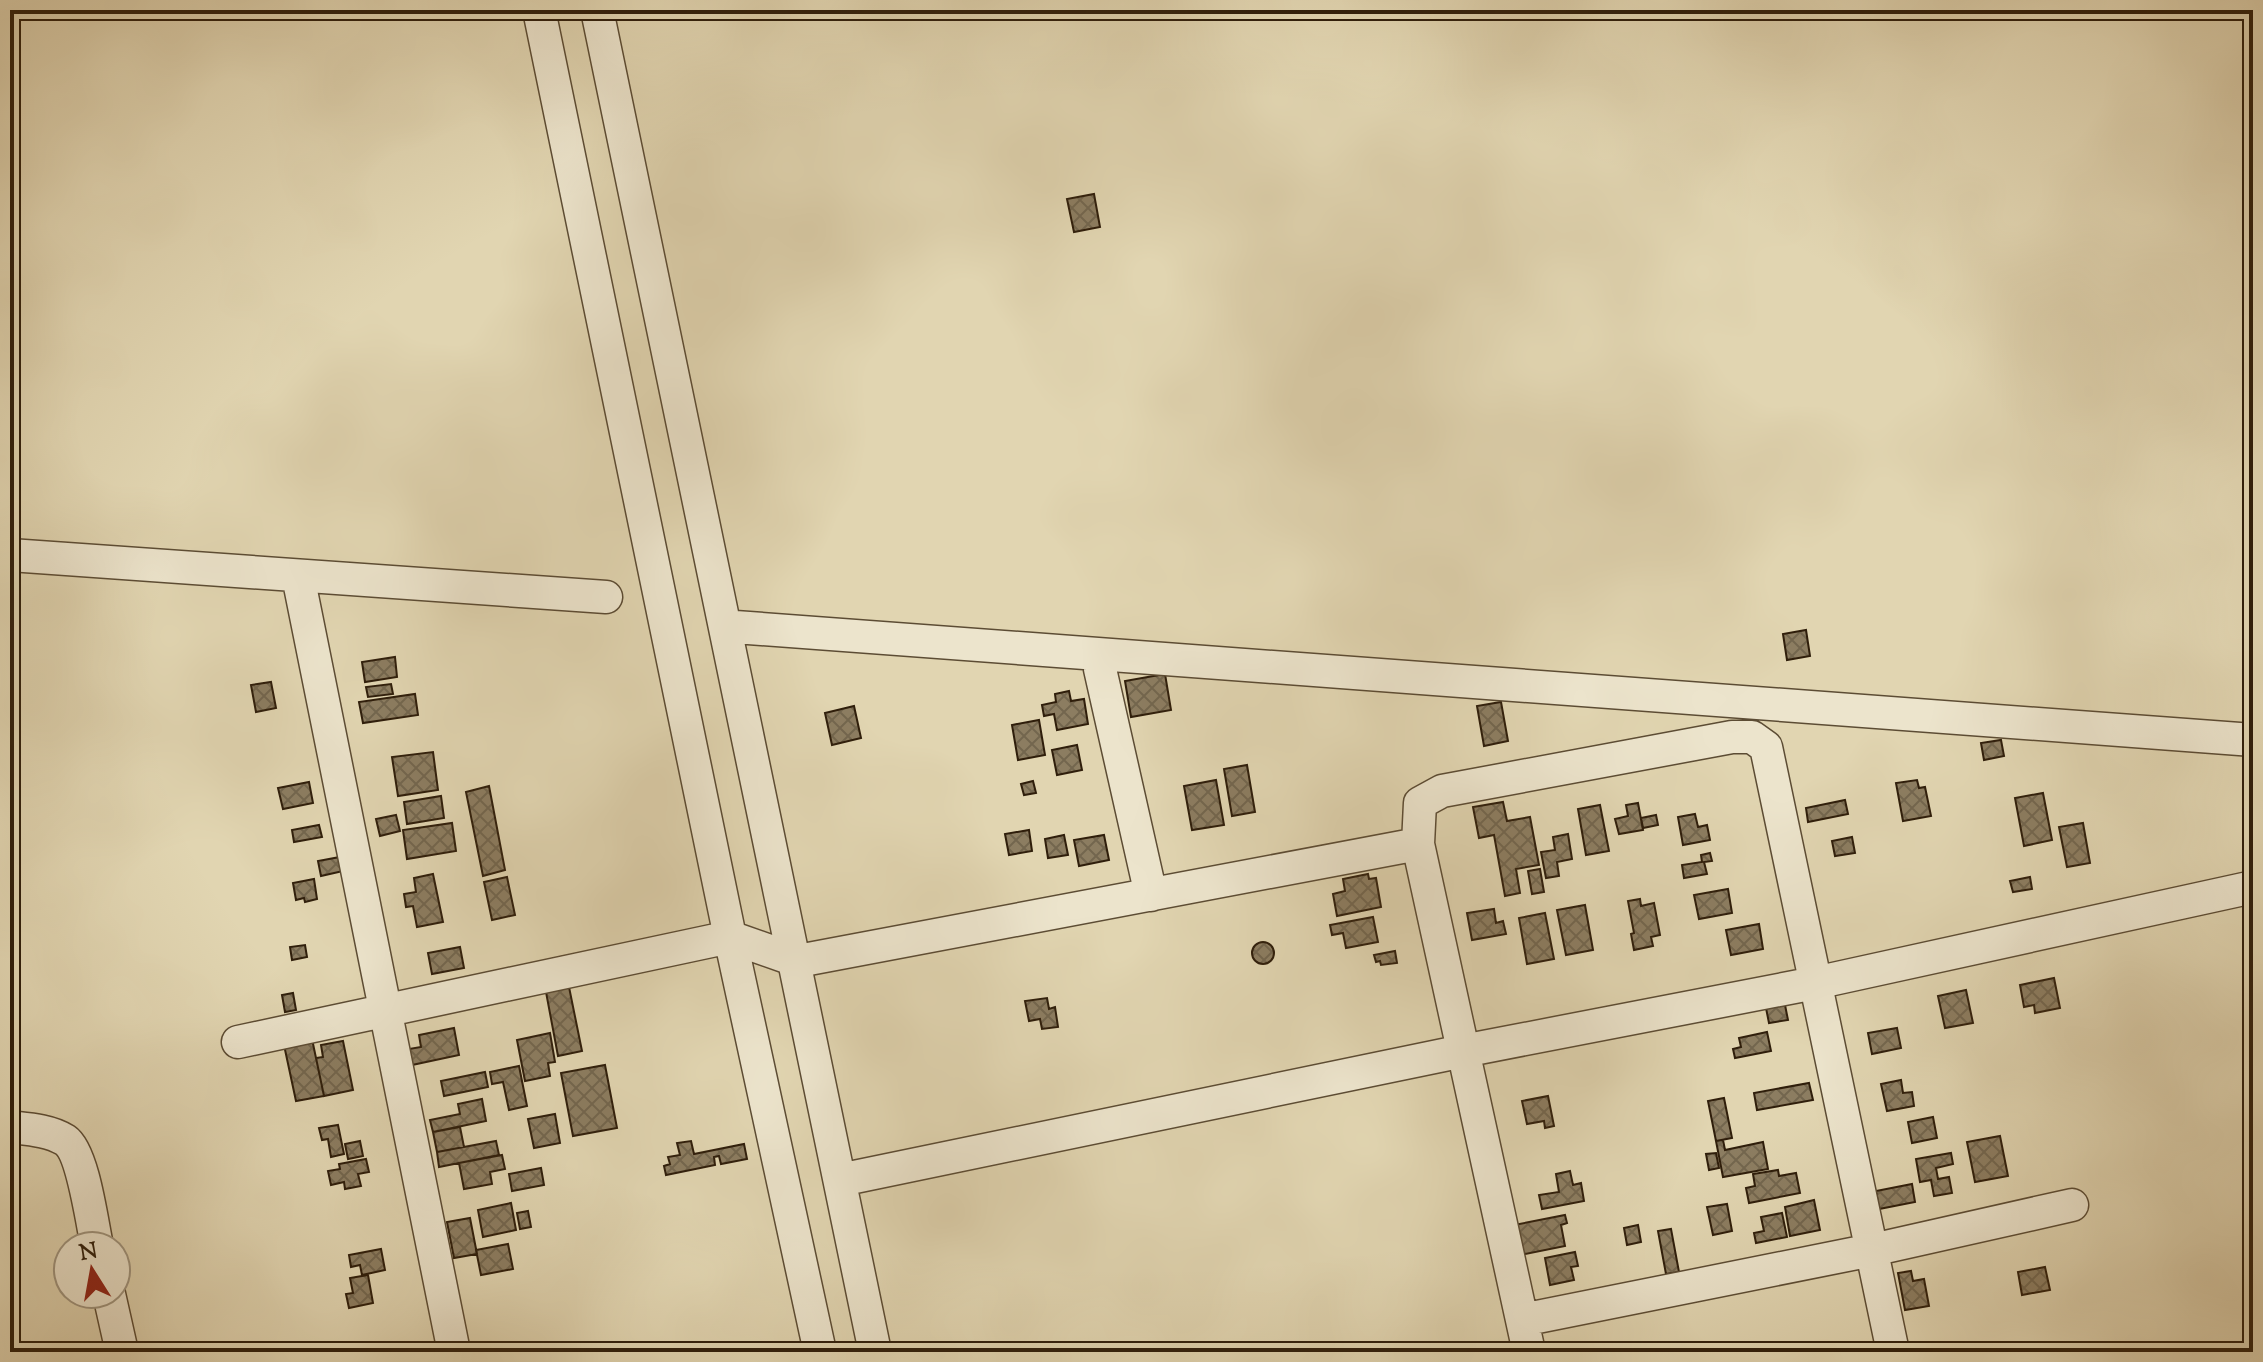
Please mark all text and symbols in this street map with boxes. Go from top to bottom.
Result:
north arrow [52,1230,132,1310]
text: N [77,1236,101,1271]

